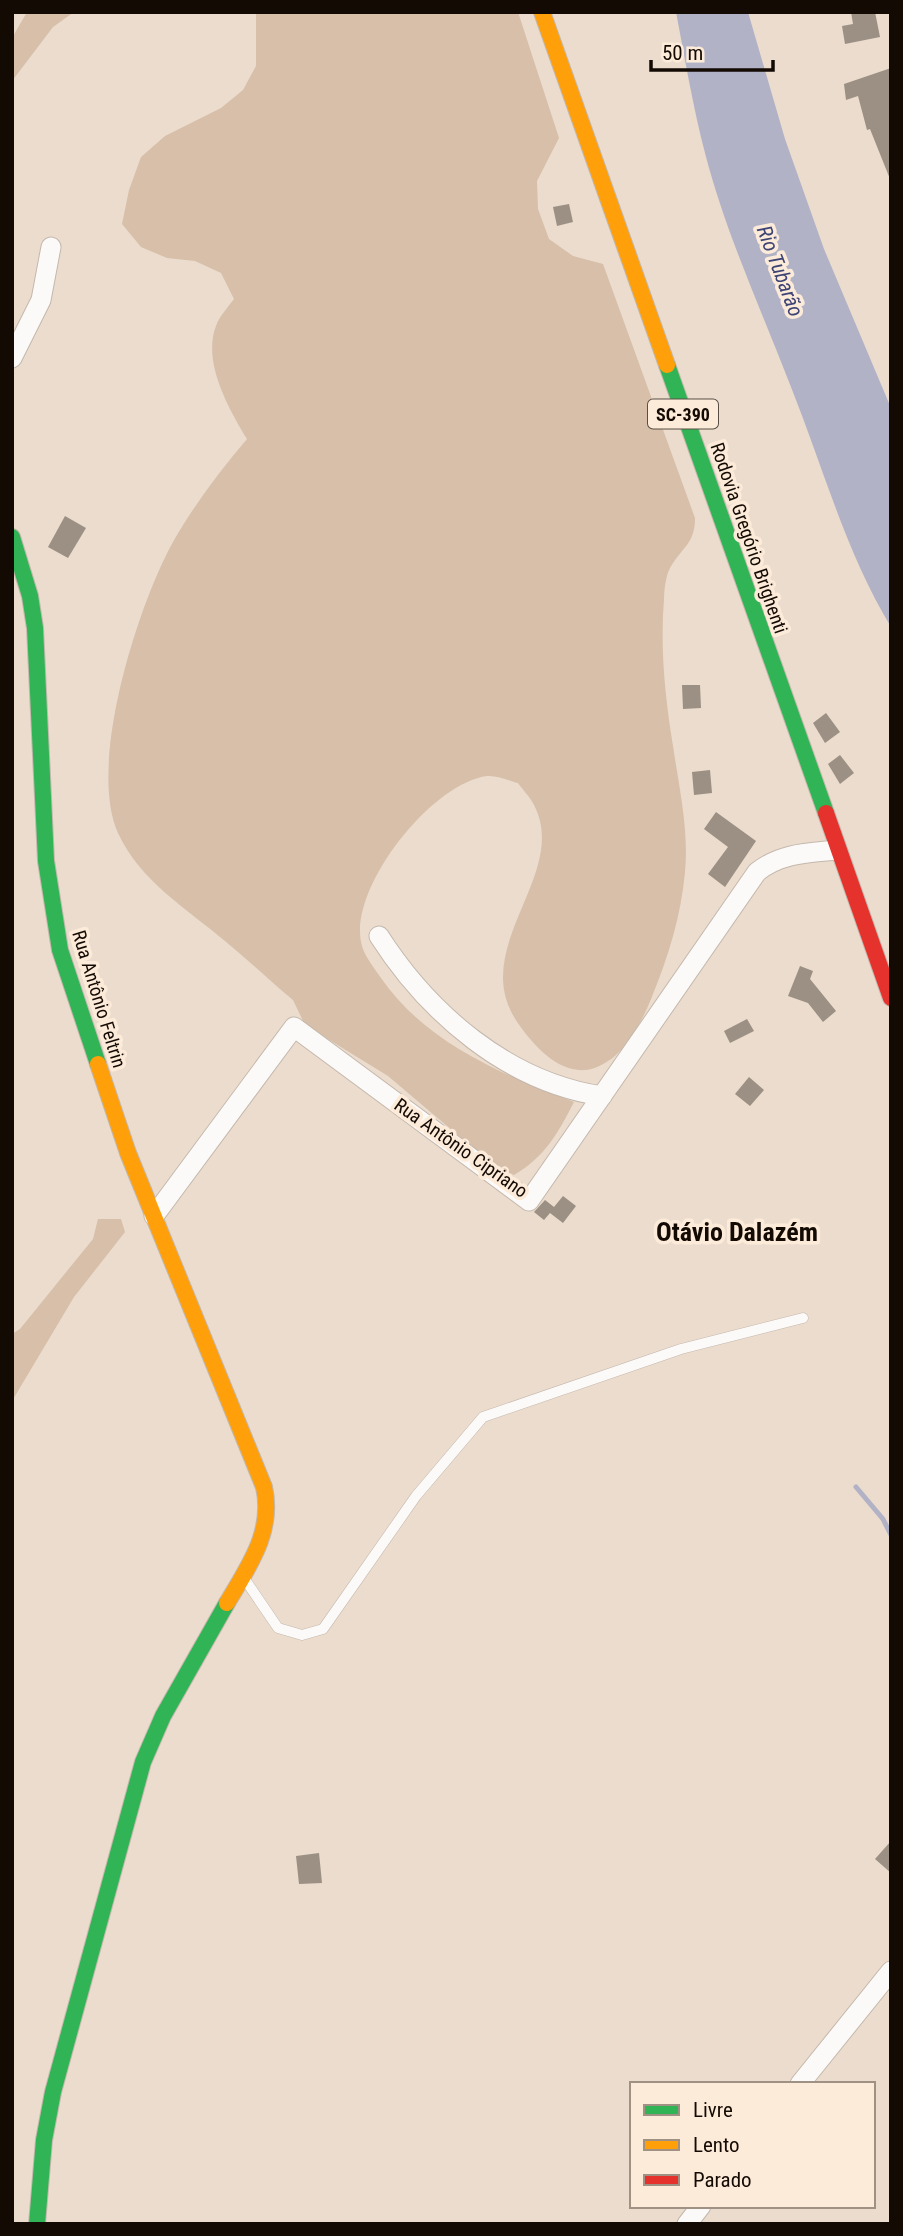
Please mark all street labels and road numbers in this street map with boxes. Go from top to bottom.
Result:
road number: SC-390 [648,400,718,428]
street label: Rodovia Gregório Brighenti [706,440,792,636]
street label: Rua Antônio Feltrin [67,927,131,1071]
street label: Rua Antônio Cipriano [390,1093,532,1203]

